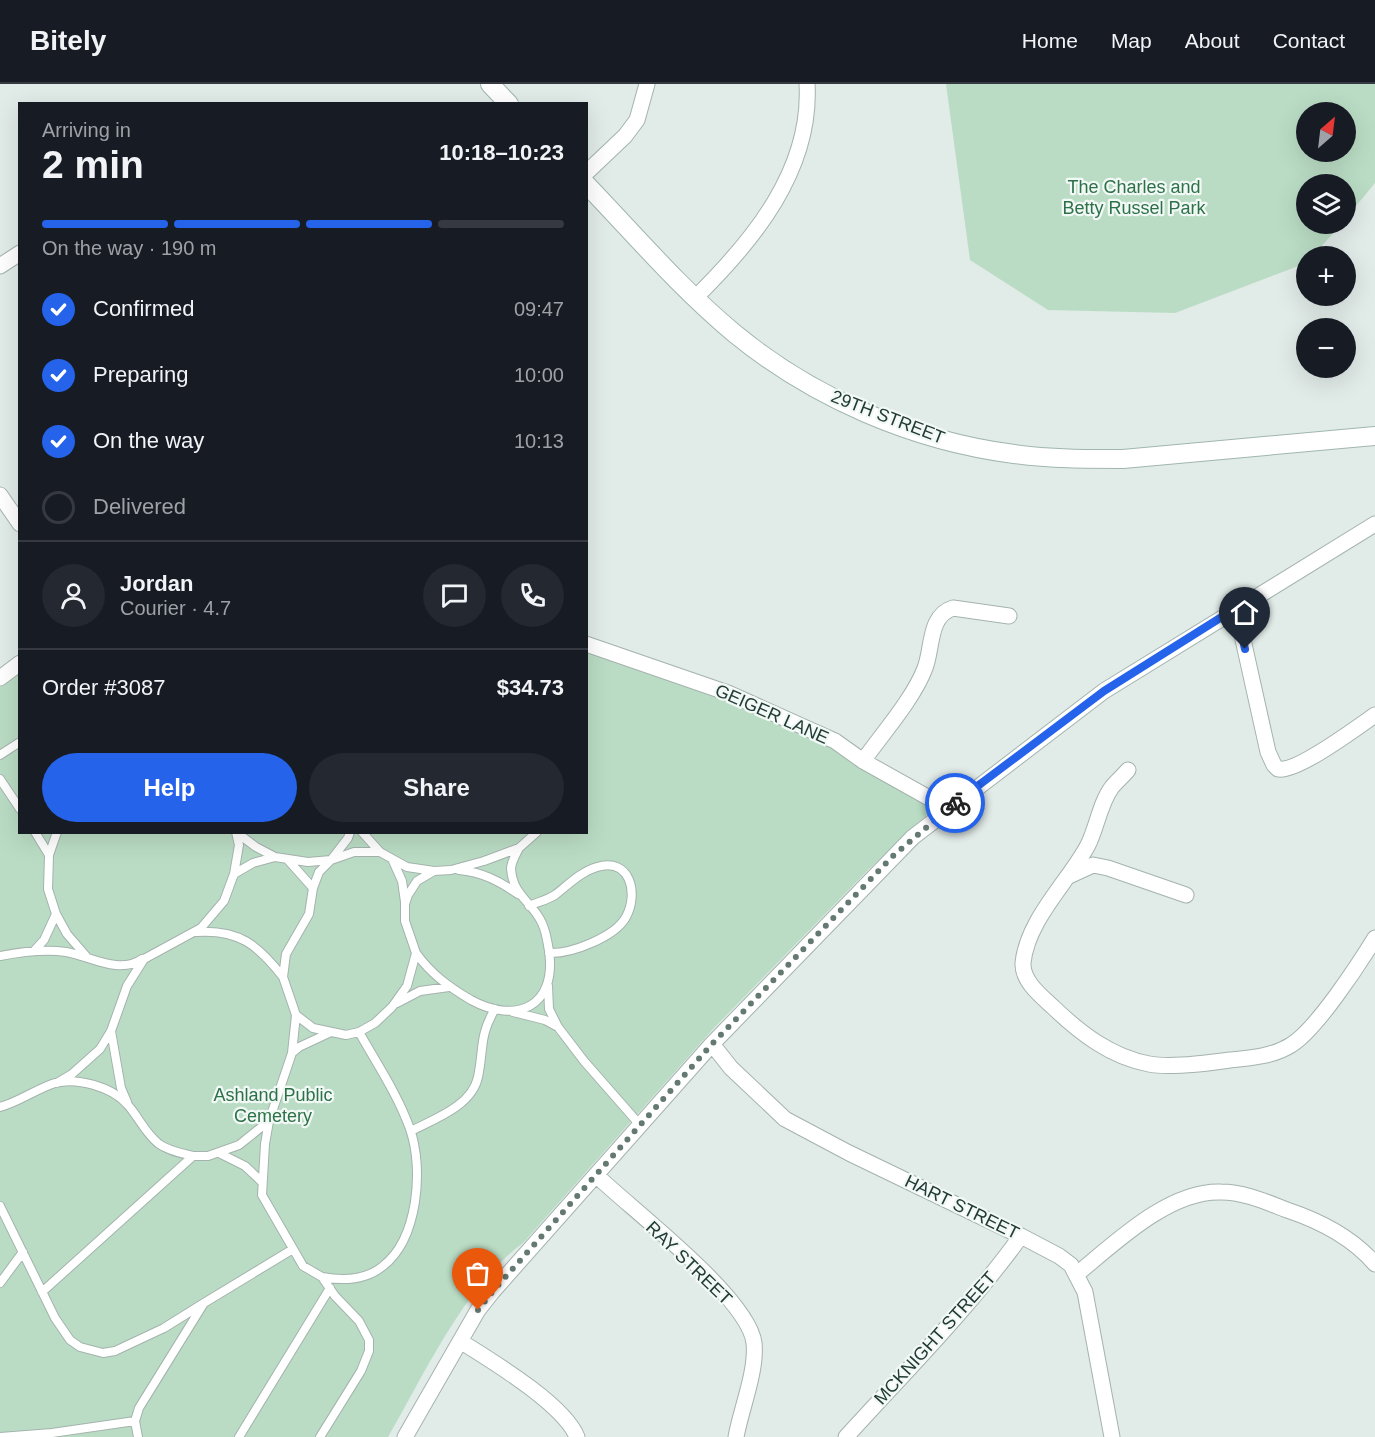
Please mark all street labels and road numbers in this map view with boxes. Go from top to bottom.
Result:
street label: 29TH STREET [828,386,948,448]
street label: GEIGER LANE [712,680,832,748]
street label: HART STREET [902,1171,1022,1243]
street label: RAY STREET [642,1217,736,1309]
street label: MCKNIGHT STREET [870,1268,1000,1408]

